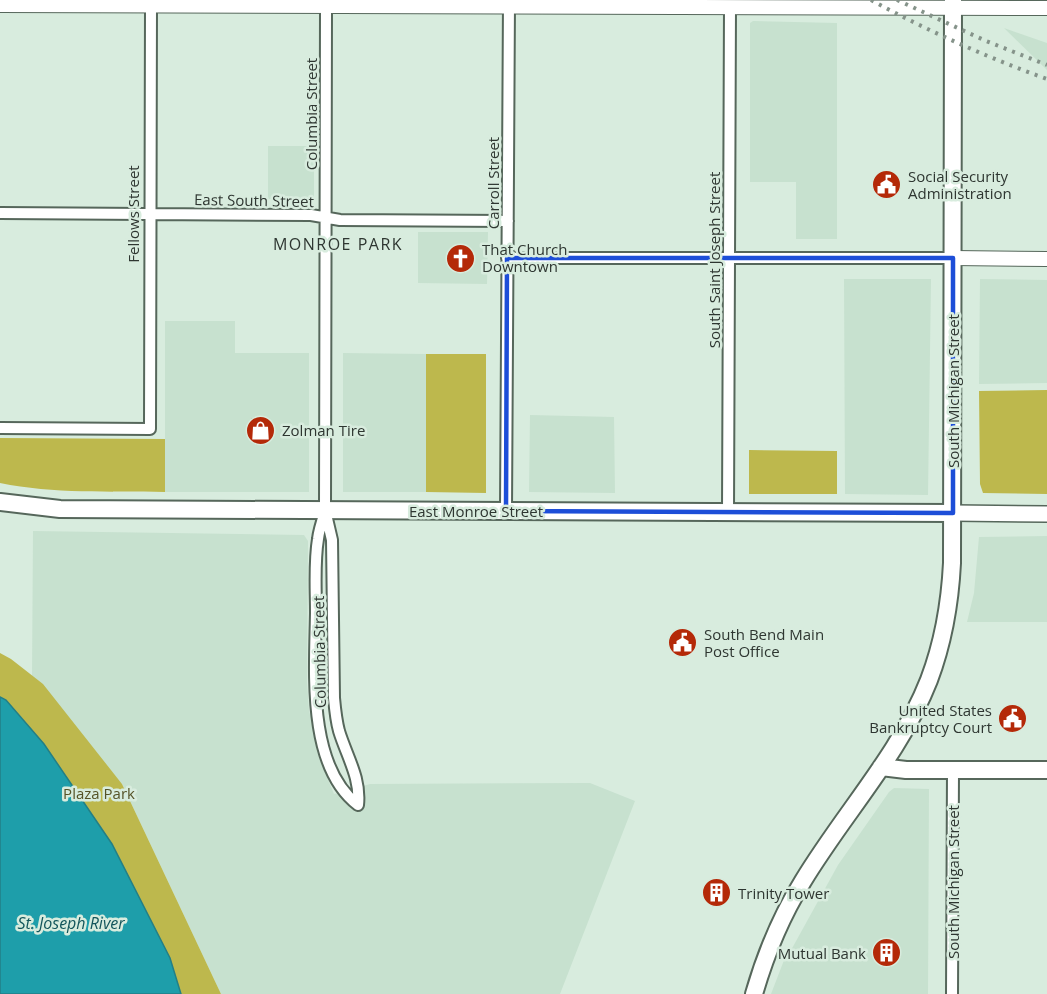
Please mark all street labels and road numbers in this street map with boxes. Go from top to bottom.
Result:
street label: Columbia Street [301,58,321,170]
street label: Carroll Street [483,137,503,229]
street label: Fellows Street [123,165,143,263]
street label: South Saint Joseph Street [704,172,724,348]
street label: East South Street [194,189,314,211]
street label: South Michigan Street [943,314,963,468]
street label: East Monroe Street [409,501,543,521]
street label: Columbia Street [308,596,330,708]
street label: South Michigan Street [943,805,963,959]

